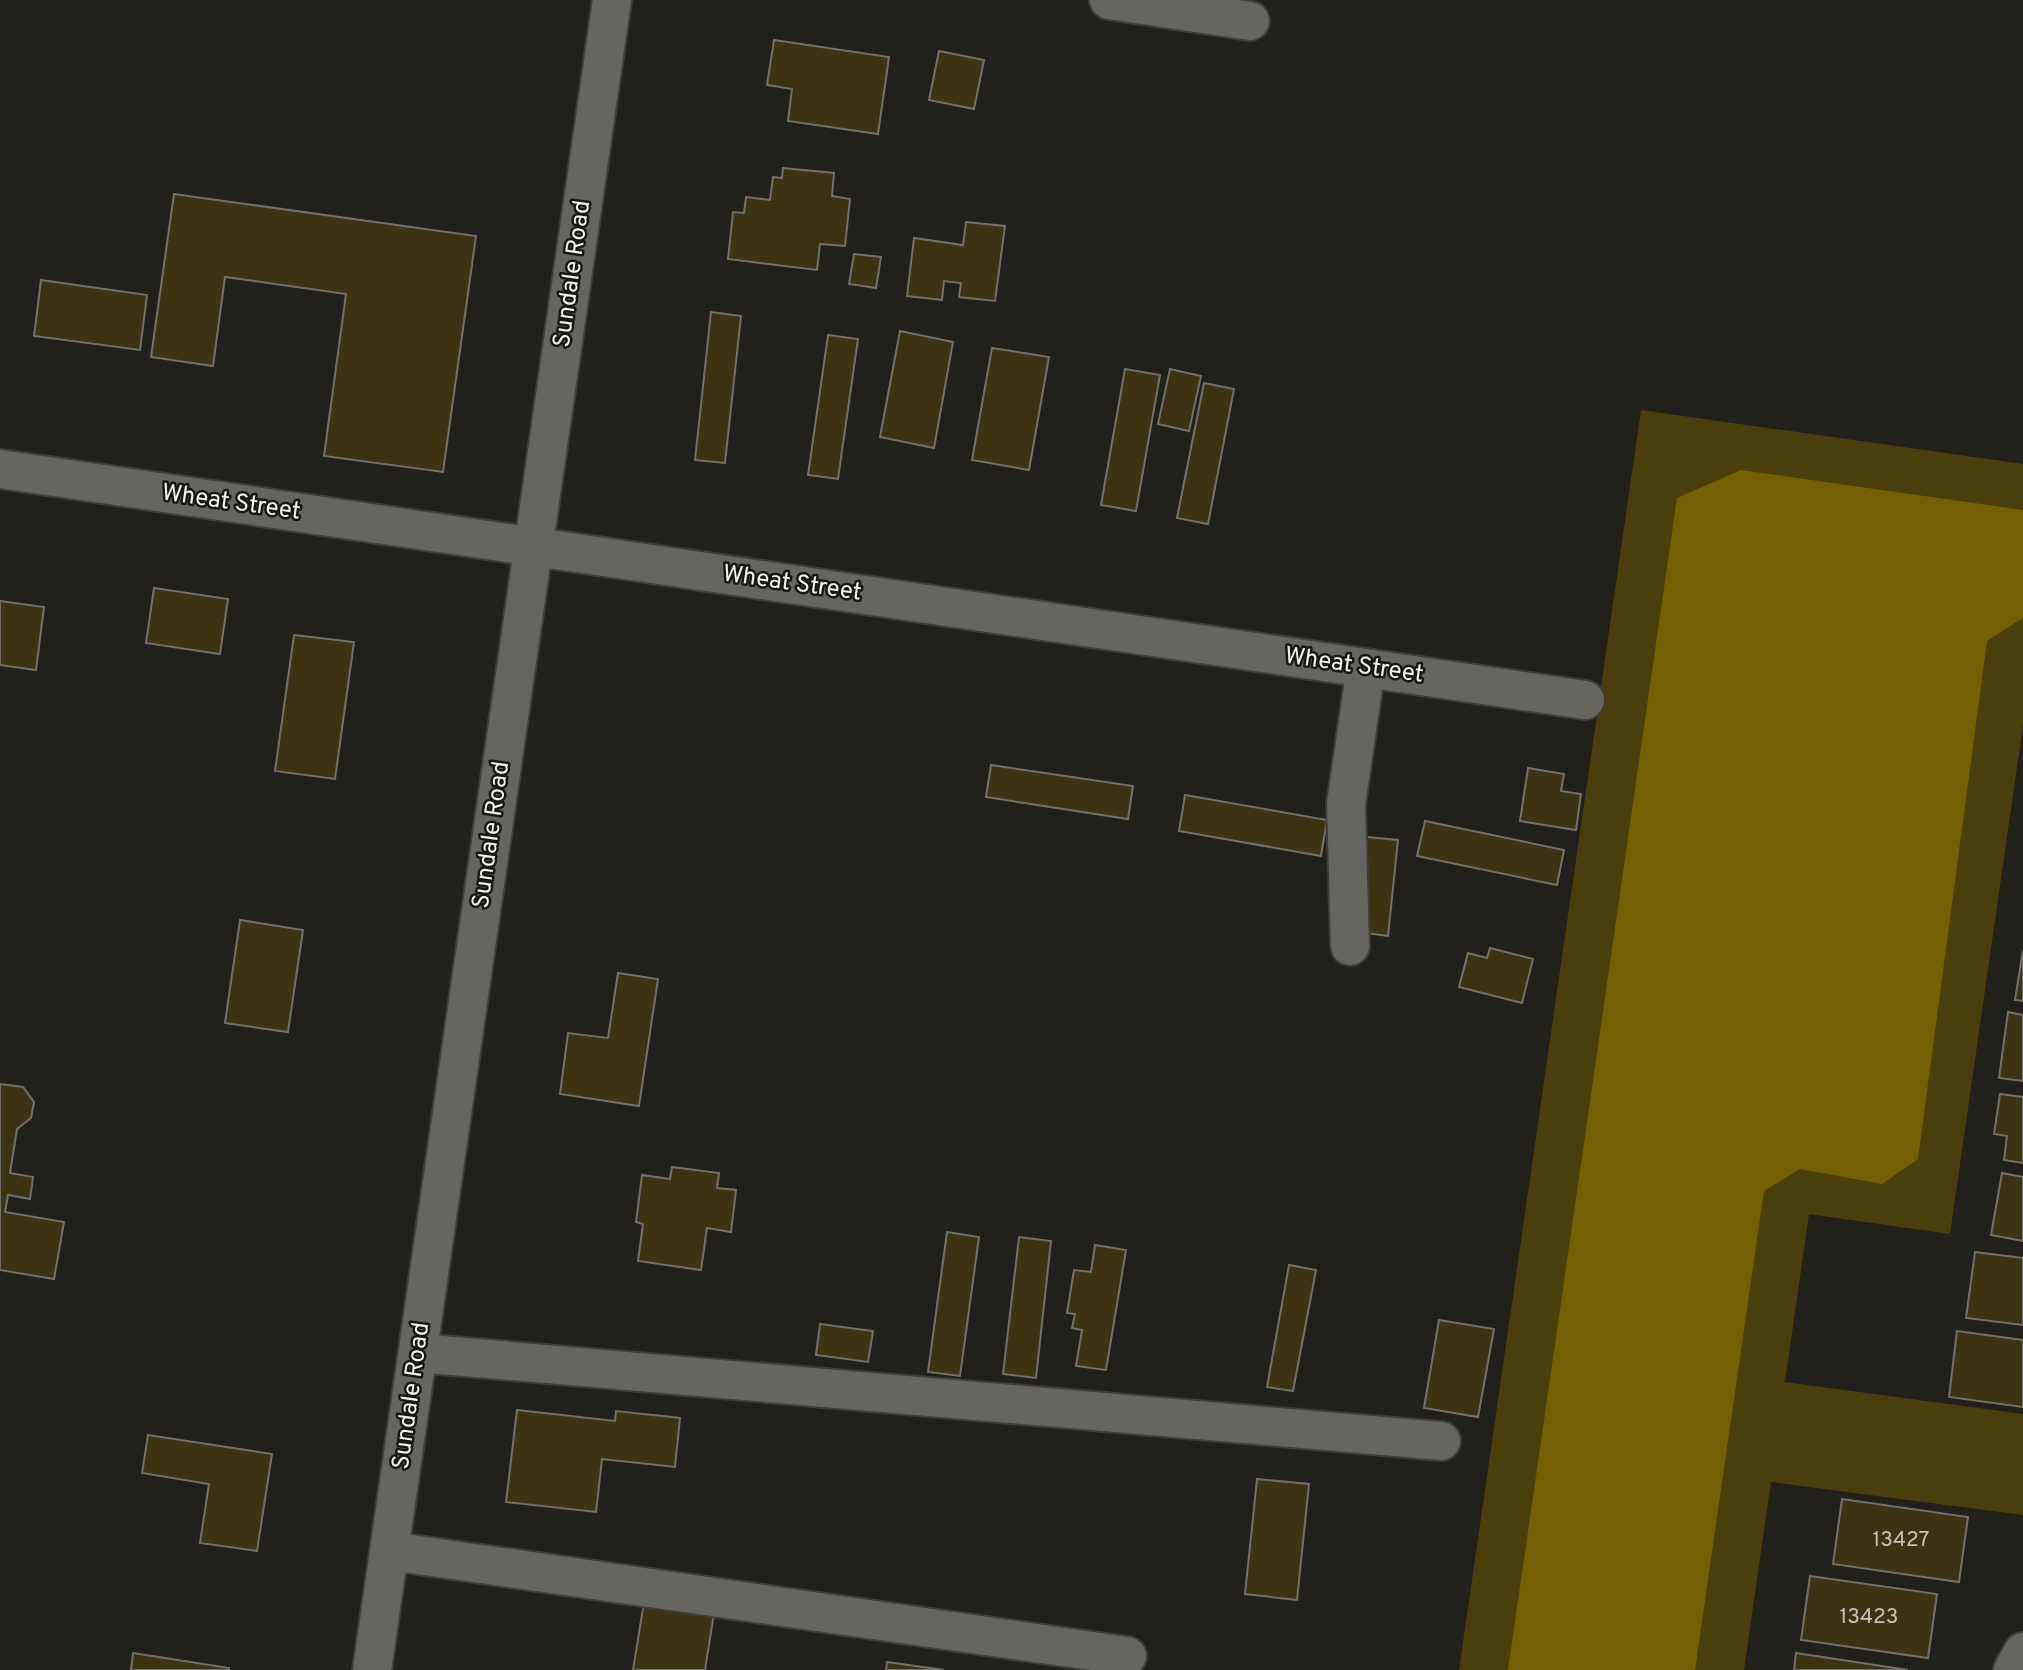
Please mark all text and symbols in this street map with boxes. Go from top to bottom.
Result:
street label: Sundale Road [548,198,598,350]
street label: Wheat Street [160,478,302,528]
street label: Wheat Street [721,559,863,609]
street label: Wheat Street [1283,641,1425,691]
street label: Sundale Road [467,759,517,911]
street label: Sundale Road [387,1320,437,1472]
house number: 13427 [1872,1527,1930,1554]
house number: 13423 [1839,1604,1899,1631]

